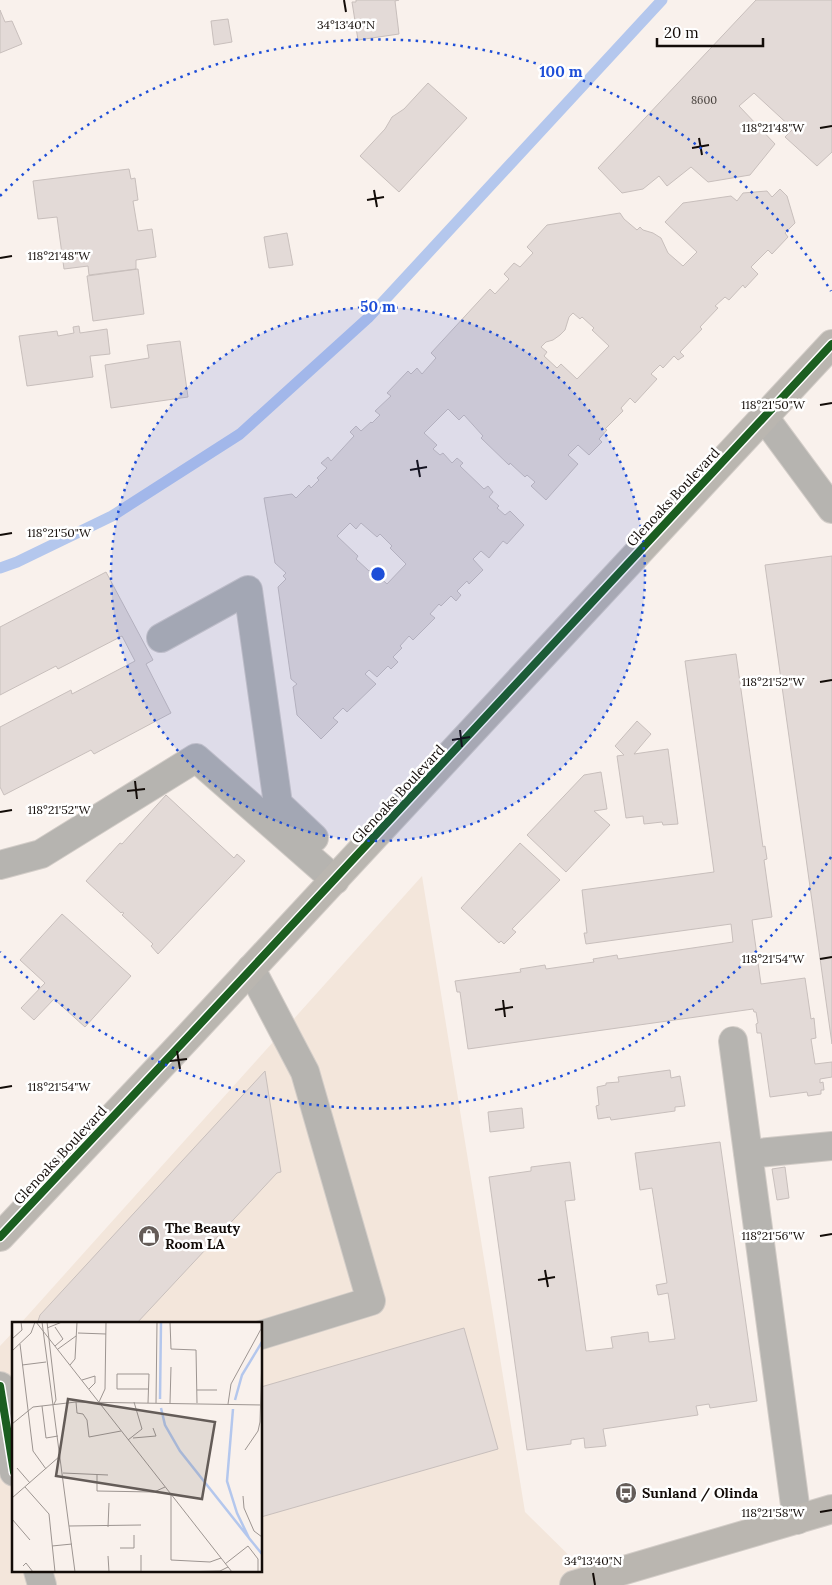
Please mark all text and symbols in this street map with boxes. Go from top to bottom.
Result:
scale bar [657,15,763,47]
text: 34°13'40"N [317,17,375,32]
text: 20 m [664,23,699,42]
text: 100 m [540,62,583,81]
house number: 8600 [691,93,717,107]
text: 118°21'48"W [742,120,805,135]
text: 118°21'48"W [28,248,91,263]
text: 50 m [360,297,396,316]
text: 118°21'50"W [741,397,806,412]
street label: Glenoaks Boulevard [623,444,723,550]
text: 118°21'50"W [27,525,92,540]
centre of rings [369,565,387,583]
text: 118°21'52"W [742,674,805,689]
street label: Glenoaks Boulevard [348,741,448,847]
text: 118°21'52"W [28,802,91,817]
text: 118°21'54"W [742,951,805,966]
text: 118°21'54"W [28,1079,91,1094]
street label: Glenoaks Boulevard [10,1102,110,1208]
place label: The Beauty Room LA [165,1219,241,1253]
shop icon: The Beauty Room LA [137,1224,161,1248]
text: 118°21'56"W [741,1228,806,1243]
inset map [12,1322,262,1572]
bus stop icon: Sunland / Olinda [614,1481,638,1505]
place label: Sunland / Olinda [642,1484,759,1502]
text: 118°21'58"W [741,1505,806,1520]
text: 34°13'40"N [564,1553,622,1568]

